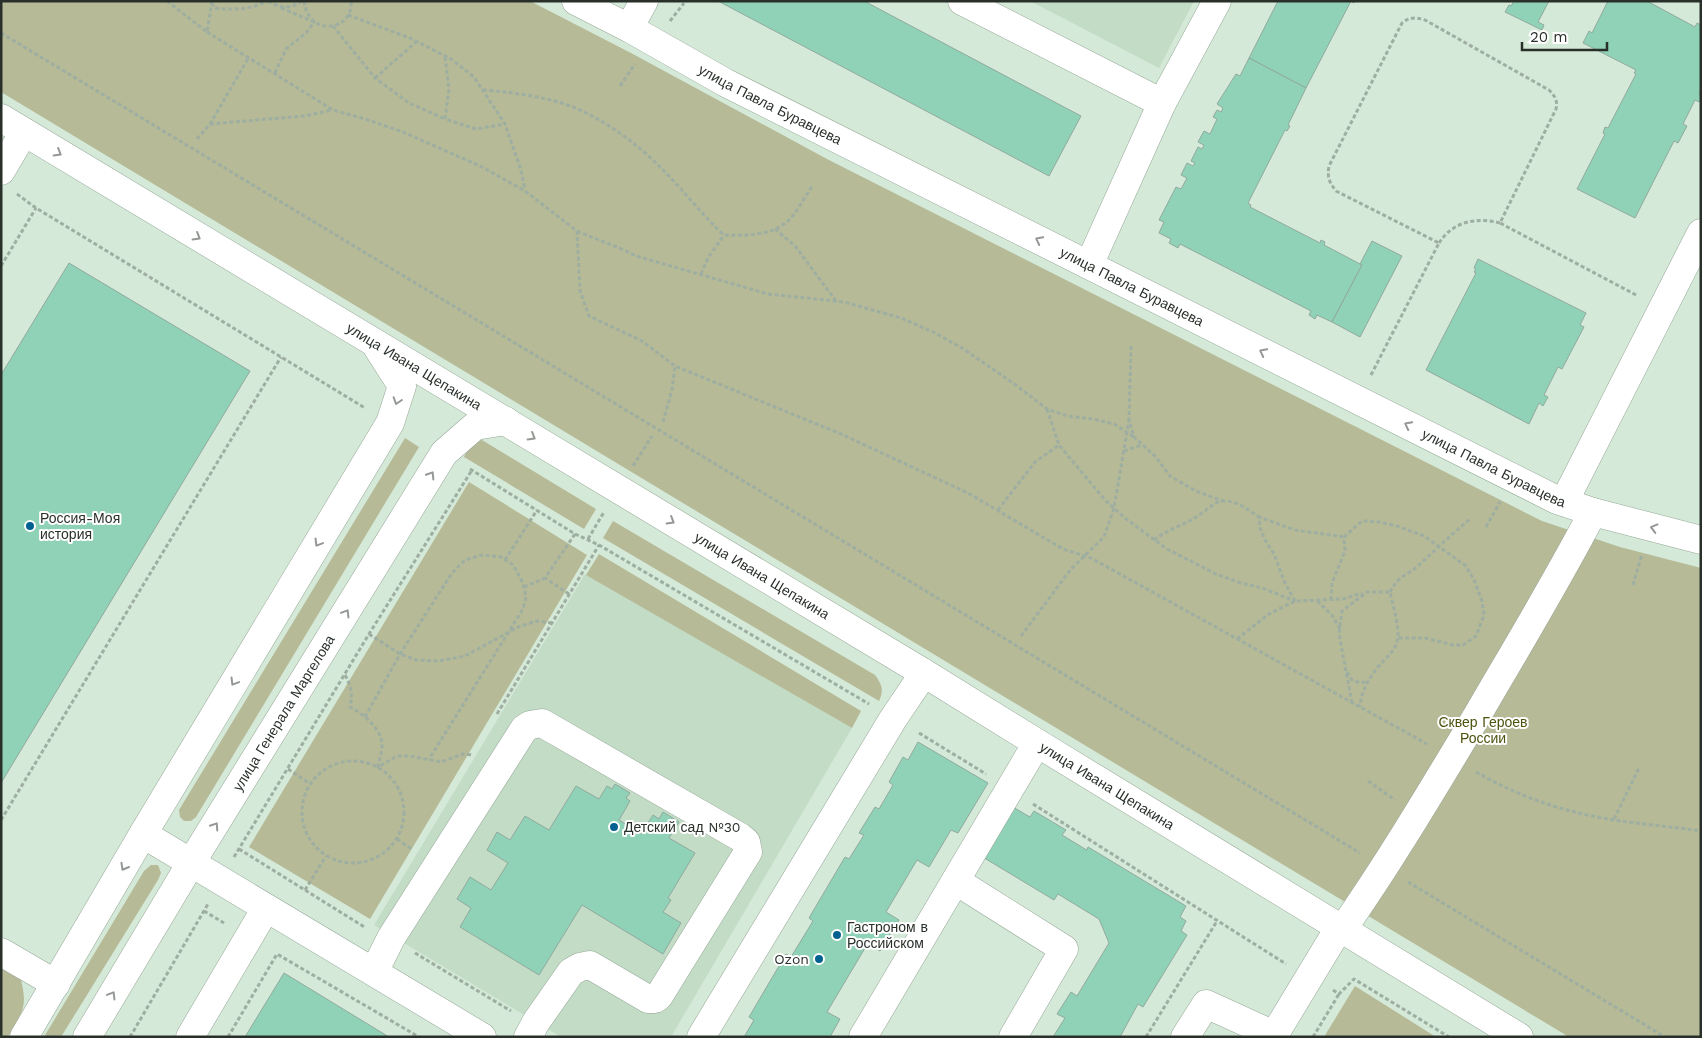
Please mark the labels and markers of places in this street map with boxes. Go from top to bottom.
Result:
place label: Россия-Моя история [40,510,120,542]
marker: Россия-Моя история [24,520,36,532]
place label: Детский сад №30 [624,819,741,835]
marker: Детский сад №30 [608,821,620,833]
place label: Гастроном в Российском [847,919,928,951]
marker: Гастроном в Российском [831,929,843,941]
place label: Ozon [774,951,809,967]
marker: Ozon [813,953,825,965]

